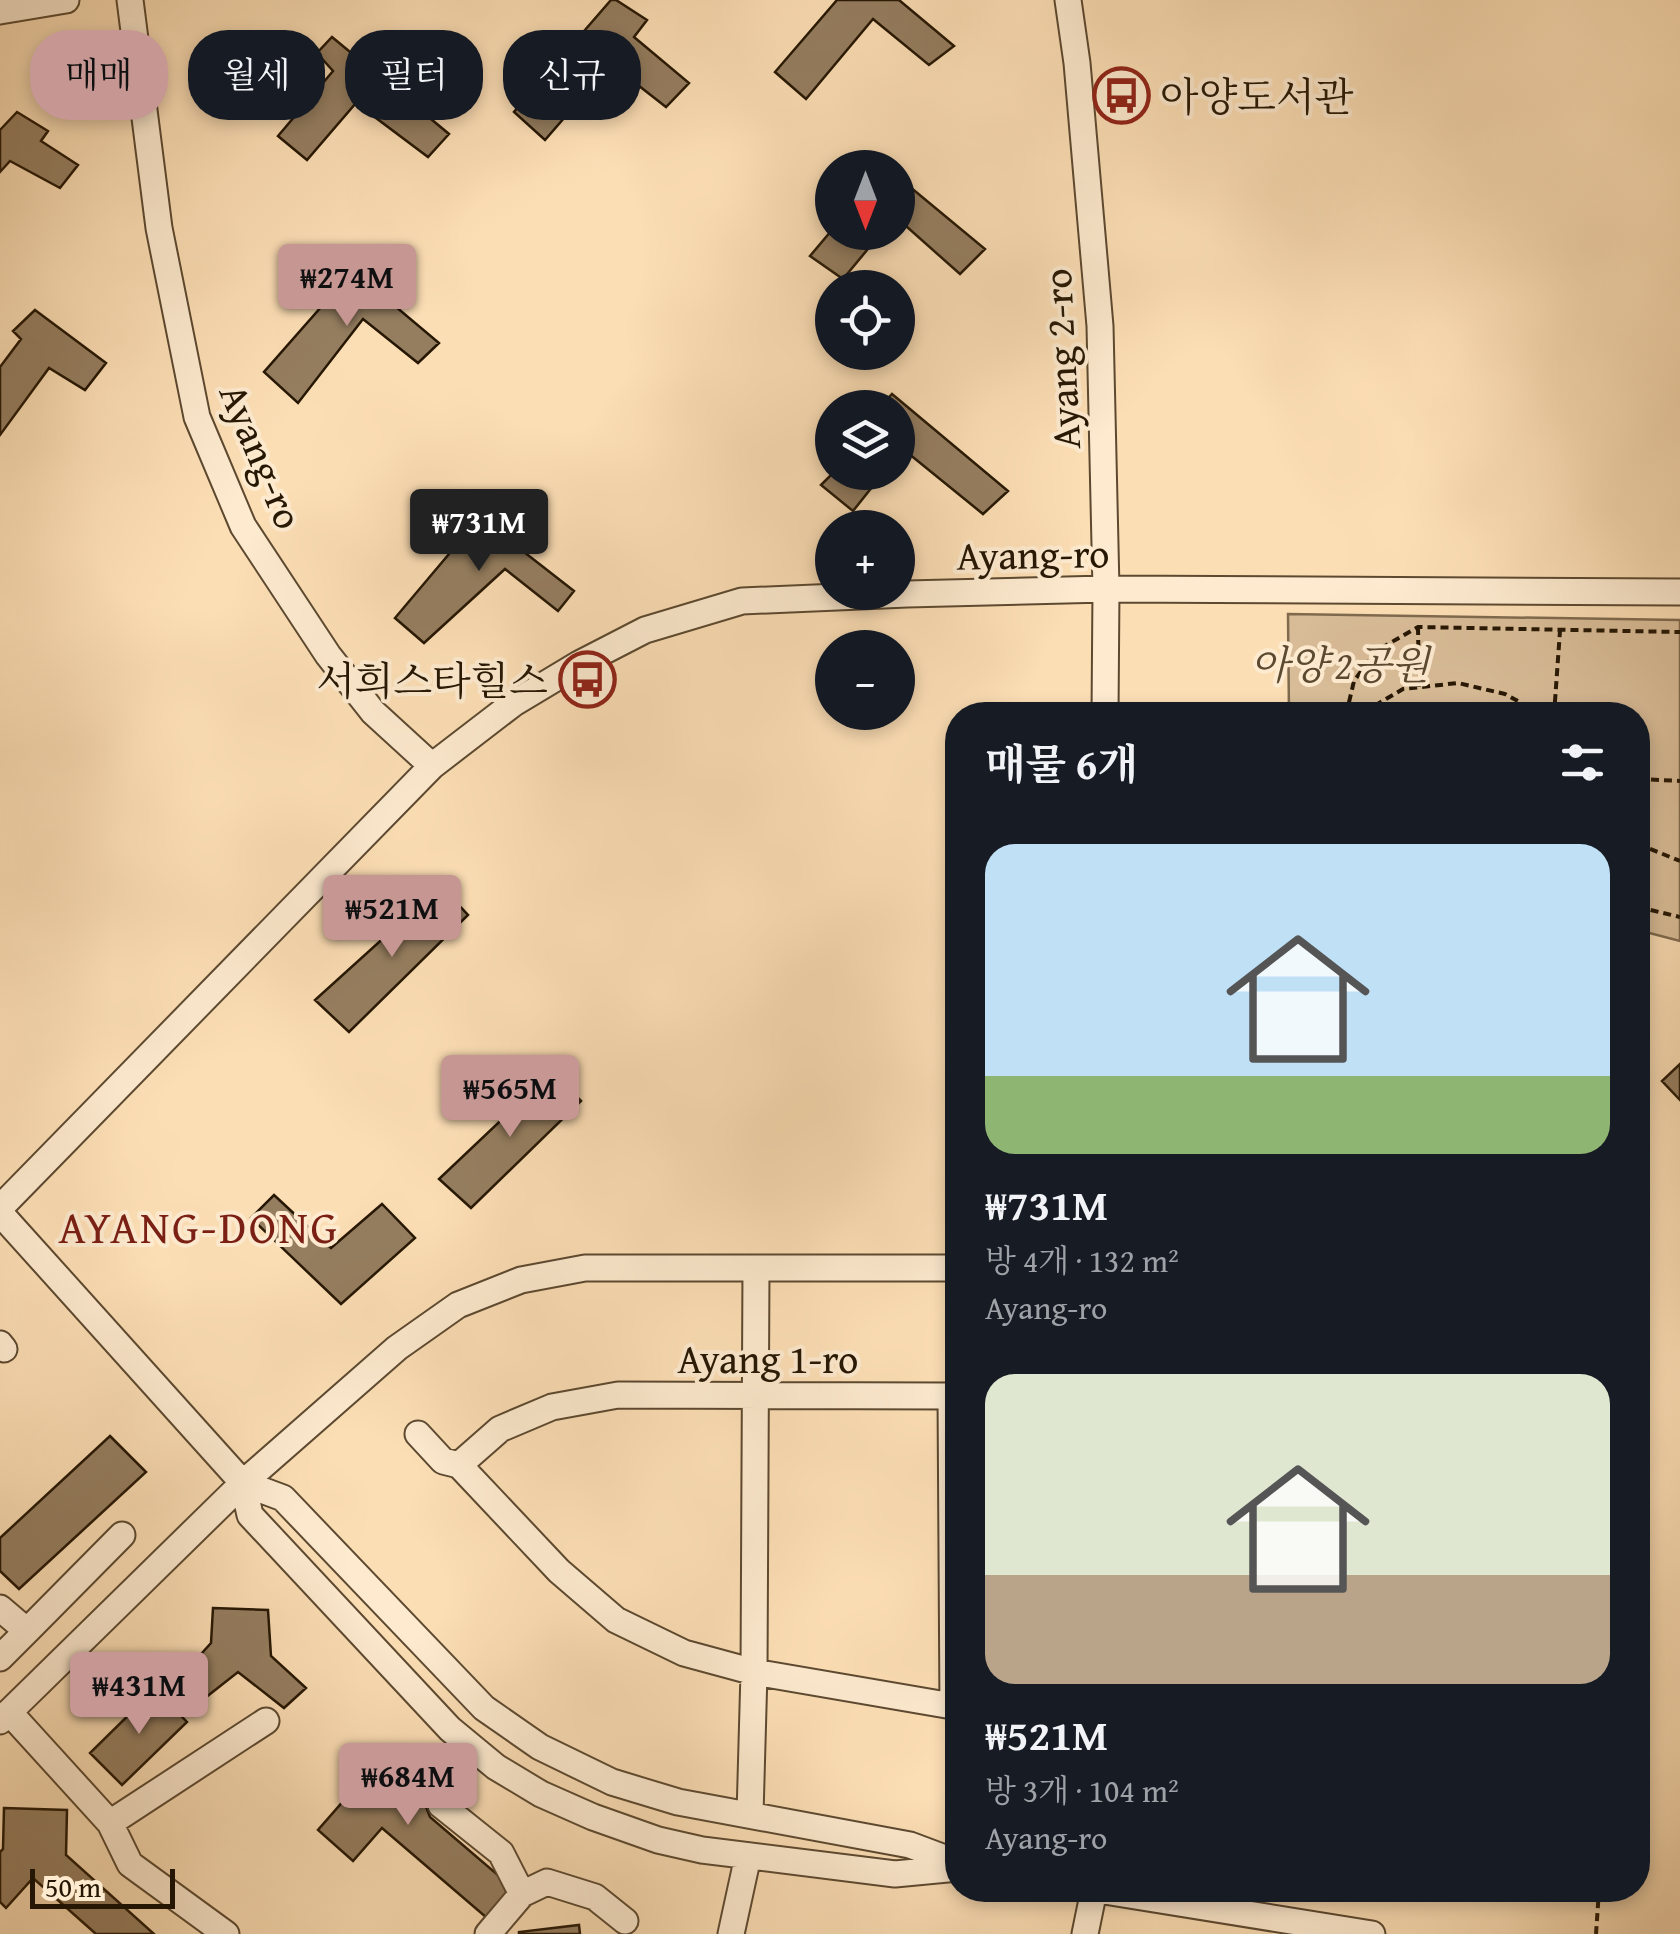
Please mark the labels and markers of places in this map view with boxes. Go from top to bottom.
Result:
bus stop icon: 아양도서관 [1091,66,1151,126]
place label: 아양도서관 [1160,67,1354,126]
pin: ₩274M [277,244,417,329]
pin: ₩731M [409,489,549,574]
bus stop icon: 서희스타힐스 [557,650,617,710]
place label: 서희스타힐스 [316,651,548,710]
pin: ₩521M [322,875,462,960]
pin: ₩565M [440,1055,580,1140]
pin: ₩431M [69,1652,209,1737]
pin: ₩684M [338,1743,478,1828]

